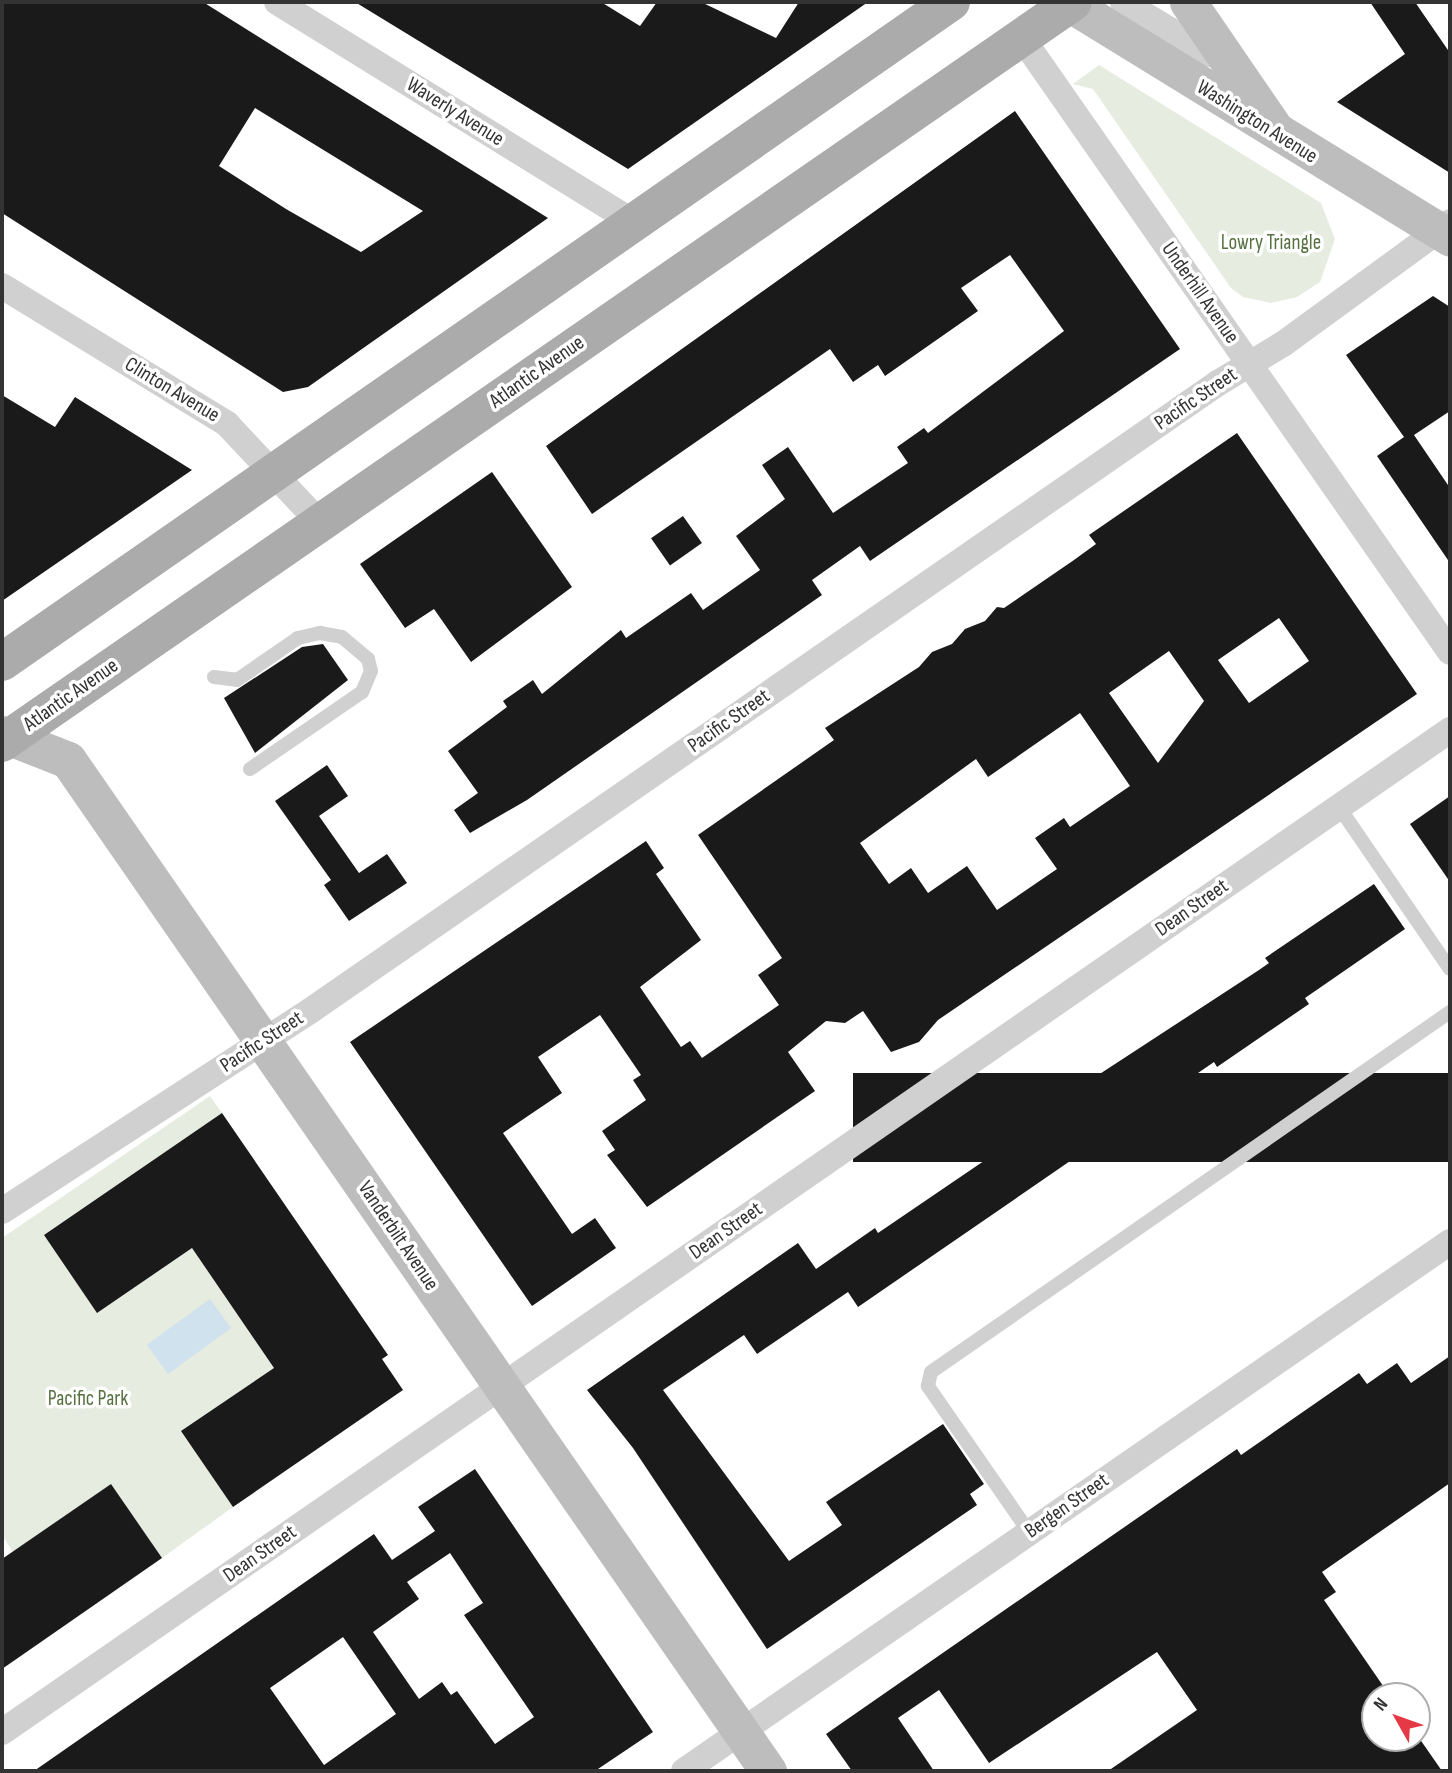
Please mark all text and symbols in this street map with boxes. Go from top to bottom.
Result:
street label: Waverly Avenue [402,72,508,152]
street label: Washington Avenue [1192,75,1322,169]
park label: Lowry Triangle [1221,230,1321,256]
street label: Underhill Avenue [1156,237,1244,349]
street label: Atlantic Avenue [485,330,589,414]
street label: Clinton Avenue [120,352,224,428]
street label: Pacific Street [1150,362,1242,436]
street label: Atlantic Avenue [19,653,123,737]
street label: Pacific Street [683,684,775,758]
street label: Dean Street [1151,874,1233,942]
street label: Pacific Street [216,1006,308,1078]
street label: Vanderbilt Avenue [352,1176,444,1296]
street label: Dean Street [685,1197,767,1265]
park label: Pacific Park [48,1386,128,1412]
street label: Bergen Street [1020,1468,1114,1544]
street label: Dean Street [219,1520,301,1588]
north arrow [1361,1682,1431,1752]
text: N [1369,1693,1393,1716]

